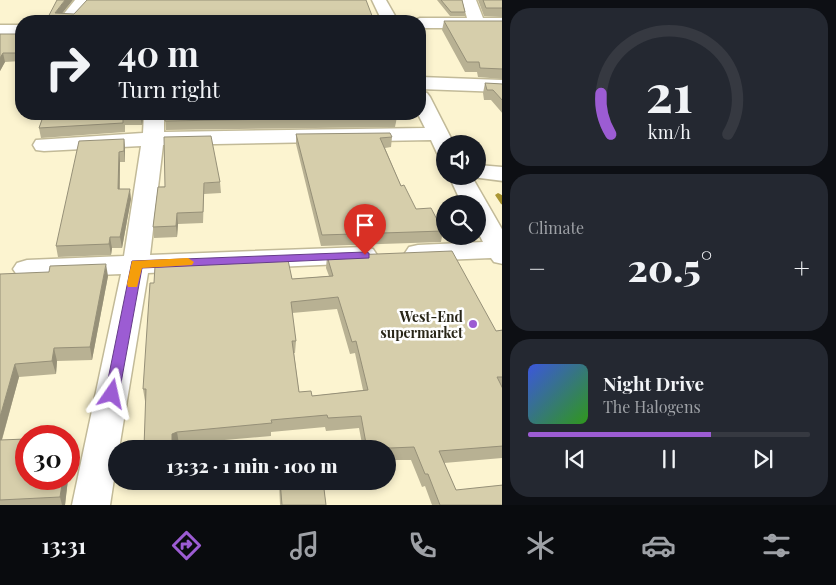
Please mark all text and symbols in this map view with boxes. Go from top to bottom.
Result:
text: 40 m [118,29,199,76]
icon: right [35,35,100,100]
text: 21 [645,57,693,126]
text: Turn right [118,74,220,104]
text: km/h [648,120,691,143]
map controls [436,135,486,245]
button: sound [436,135,486,185]
button: search [436,195,486,245]
pin [344,204,386,255]
icon: arrive [351,211,379,239]
text: Climate [528,217,584,238]
text: 20.5° [627,241,712,292]
text: − [528,249,546,286]
text: + [794,249,810,286]
place label: West-End supermarket [380,307,464,342]
marker: West-End supermarket [467,318,479,330]
position arrow [85,367,137,419]
text: Night Drive [603,370,704,396]
text: The Halogens [603,396,701,417]
speed limit sign: 30 [15,425,80,490]
icon: previous [561,445,589,473]
icon: pause [655,445,683,473]
icon: next [749,445,777,473]
text: 13:32 · 1 min · 100 m [167,452,337,478]
icon: directions [169,528,204,563]
icon: music [287,528,322,563]
icon: phone [405,528,440,563]
icon: climate [523,528,558,563]
icon: car [641,528,676,563]
icon: filters [759,528,794,563]
text: 13:31 [42,530,86,560]

